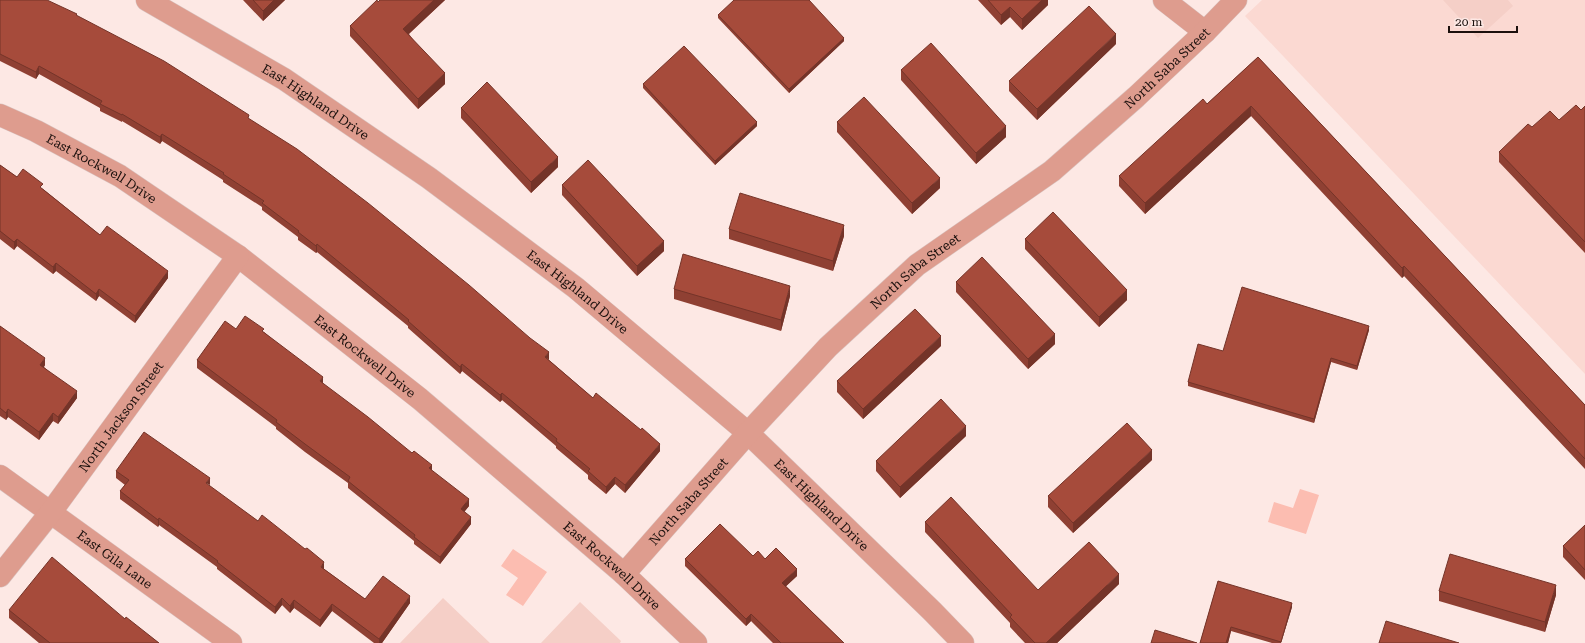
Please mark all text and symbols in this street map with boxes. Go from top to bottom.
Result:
scale bar [1449,8,1517,34]
text: 20 m [1455,15,1482,29]
street label: North Saba Street [1121,25,1213,112]
street label: East Highland Drive [259,61,372,143]
street label: East Rockwell Drive [44,131,159,207]
street label: North Saba Street [867,230,963,312]
street label: East Highland Drive [524,247,631,337]
street label: East Rockwell Drive [311,312,419,401]
street label: North Jackson Street [76,359,166,475]
street label: North Saba Street [646,455,731,548]
street label: East Highland Drive [771,456,872,554]
street label: East Rockwell Drive [560,519,663,613]
street label: East Gila Lane [74,527,155,592]

